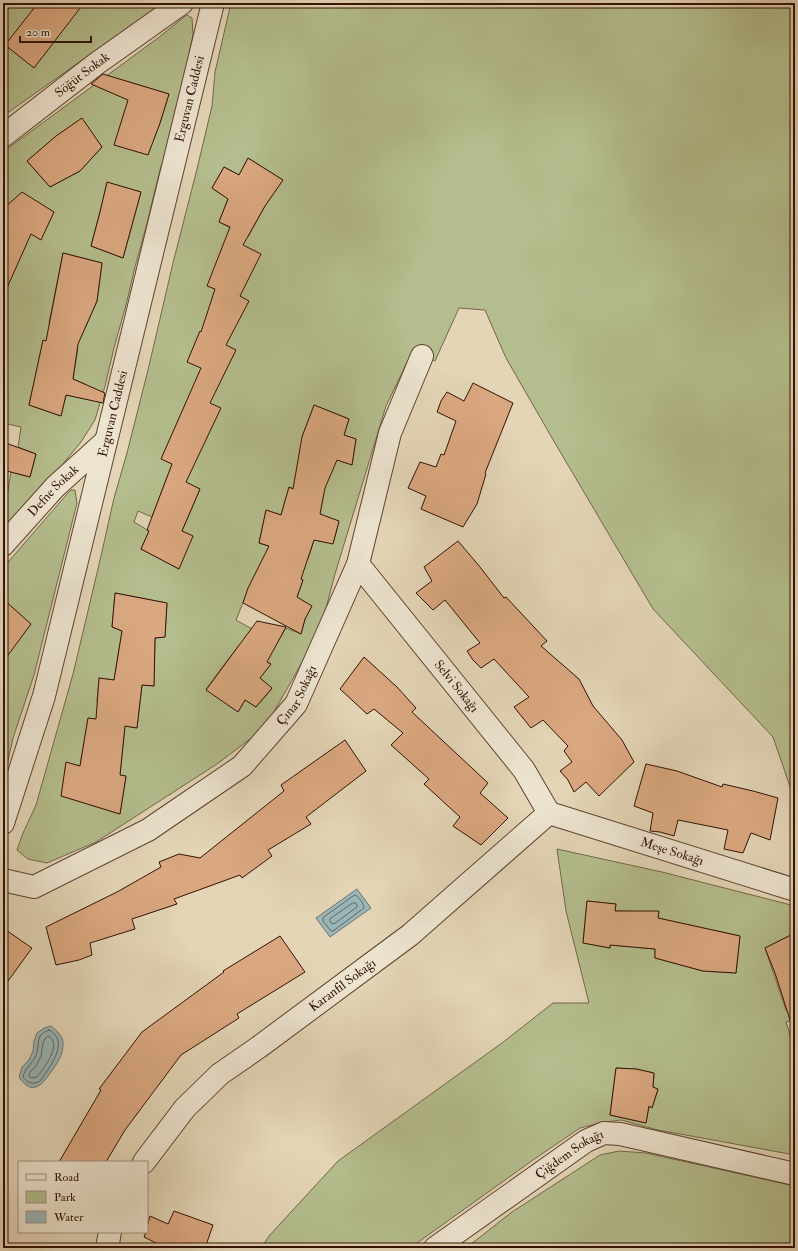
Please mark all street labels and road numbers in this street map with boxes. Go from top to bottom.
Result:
street label: Söğüt Sokak [52,48,113,101]
street label: Erguvan Caddesi [171,53,208,144]
street label: Erguvan Caddesi [95,368,131,459]
street label: Defne Sokak [24,461,83,520]
street label: Selvi Sokağı [431,657,483,716]
street label: Çınar Sokağı [273,662,320,729]
street label: Meşe Sokağı [639,834,706,869]
street label: Karanfil Sokağı [306,955,380,1015]
street label: Çiğdem Sokağı [532,1126,606,1182]

